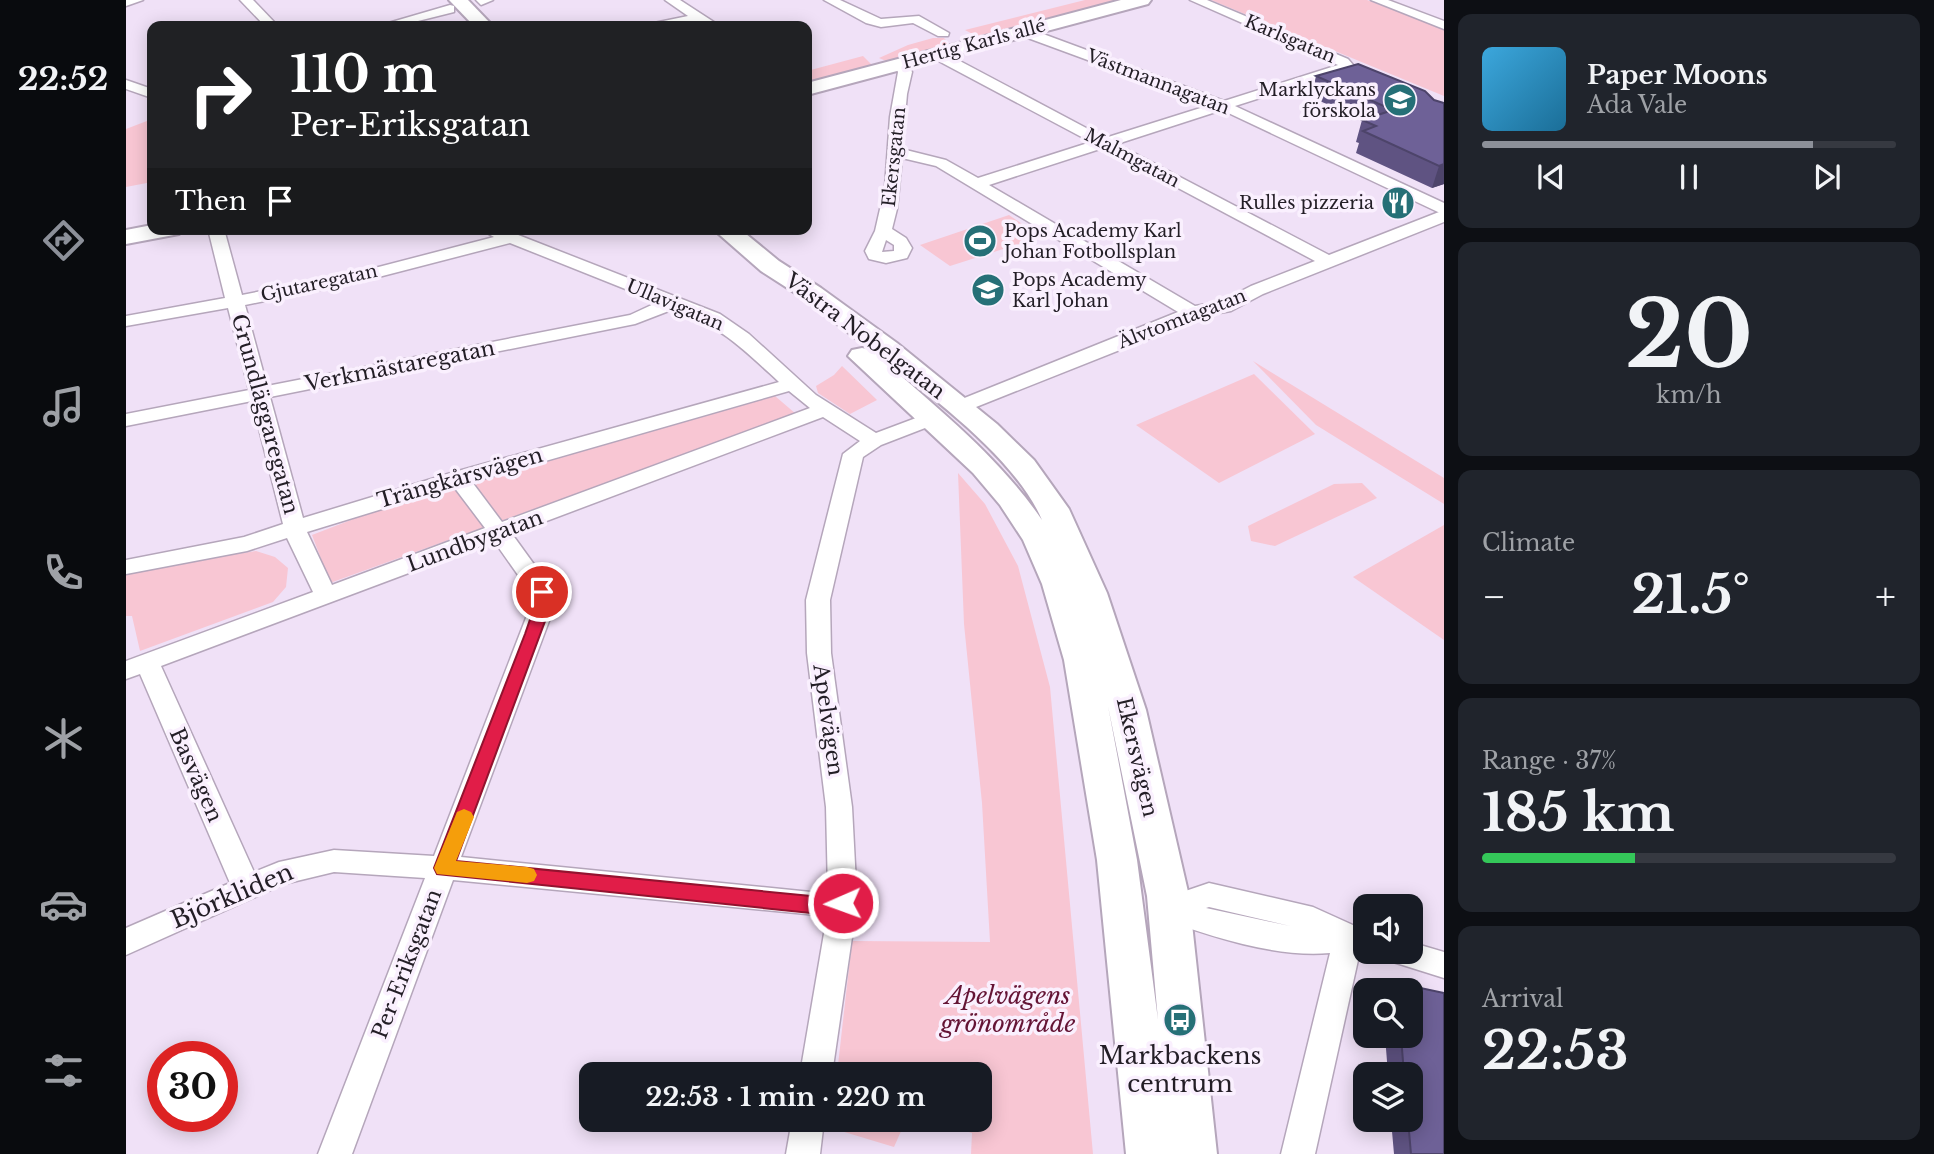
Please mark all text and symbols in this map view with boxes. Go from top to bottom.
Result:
street label: Karlsgatan [1241,10,1339,68]
street label: Hertig Karls allé [900,14,1048,74]
text: 110 m [290,44,437,105]
street label: Västmannagatan [1082,44,1233,119]
icon: right [175,49,266,140]
text: 22:52 [18,59,108,99]
text: Paper Moons [1587,59,1768,91]
place label: Marklyckans förskola [1259,79,1376,122]
school or university icon: Marklyckans förskola [1381,81,1419,119]
text: Ada Vale [1587,91,1687,119]
text: Per-Eriksgatan [290,105,530,145]
street label: Ekersgatan [878,106,910,208]
street label: Malmgatan [1081,124,1183,192]
icon: previous [1532,158,1570,196]
icon: pause [1670,158,1708,196]
icon: next [1808,158,1846,196]
icon: arrive [261,182,299,220]
restaurant icon: Rulles pizzeria [1379,184,1417,222]
text: Then [175,185,247,217]
place label: Rulles pizzeria [1239,192,1374,214]
icon: directions [39,216,88,265]
place label: Pops Academy Karl Johan Fotbollsplan [1002,220,1182,263]
sports icon: Pops Academy Karl Johan Fotbollsplan [961,222,999,260]
street label: Gjutaregatan [259,260,379,306]
street label: Västra Nobelgatan [779,267,950,405]
place label: Pops Academy Karl Johan [1012,269,1147,312]
school or university icon: Pops Academy Karl Johan [969,271,1007,309]
street label: Ullavigatan [623,275,727,335]
text: 20 [1625,279,1753,392]
street label: Älvtomtagatan [1114,284,1249,354]
street label: Grundläggaregatan [226,311,304,517]
street label: Verkmästaregatan [302,335,497,397]
text: km/h [1656,381,1722,409]
icon: music [39,382,88,431]
street label: Trängkårsvägen [374,442,546,514]
street label: Lundbygatan [404,504,546,578]
text: Climate [1482,529,1575,557]
icon: phone [39,548,88,597]
pin [512,562,572,622]
text: 21.5° [1631,563,1750,627]
icon: arrive [523,573,561,611]
text: − [1482,573,1506,620]
text: + [1875,573,1896,620]
street label: Apelvägen [807,662,849,777]
street label: Ekersvägen [1111,695,1163,819]
icon: climate [39,714,88,763]
street label: Basvägen [164,724,228,826]
text: Range · 37% [1482,747,1616,775]
text: 185 km [1482,781,1675,845]
street label: Björkliden [166,857,297,934]
position arrow [806,866,880,940]
icon: car [39,880,88,929]
street label: Per-Eriksgatan [367,886,447,1042]
map controls [1353,894,1423,1132]
button: sound [1353,894,1423,964]
button: search [1353,978,1423,1048]
park label: Apelvägens grönområde [939,981,1075,1038]
text: Arrival [1482,985,1563,1013]
bus stop icon: Markbackens centrum [1161,1001,1199,1039]
text: 22:53 [1482,1019,1629,1083]
speed limit sign: 30 [147,1041,238,1132]
place label: Markbackens centrum [1099,1041,1261,1098]
icon: filters [39,1046,88,1095]
button: layers [1353,1062,1423,1132]
text: 22:53 · 1 min · 220 m [646,1081,926,1113]

